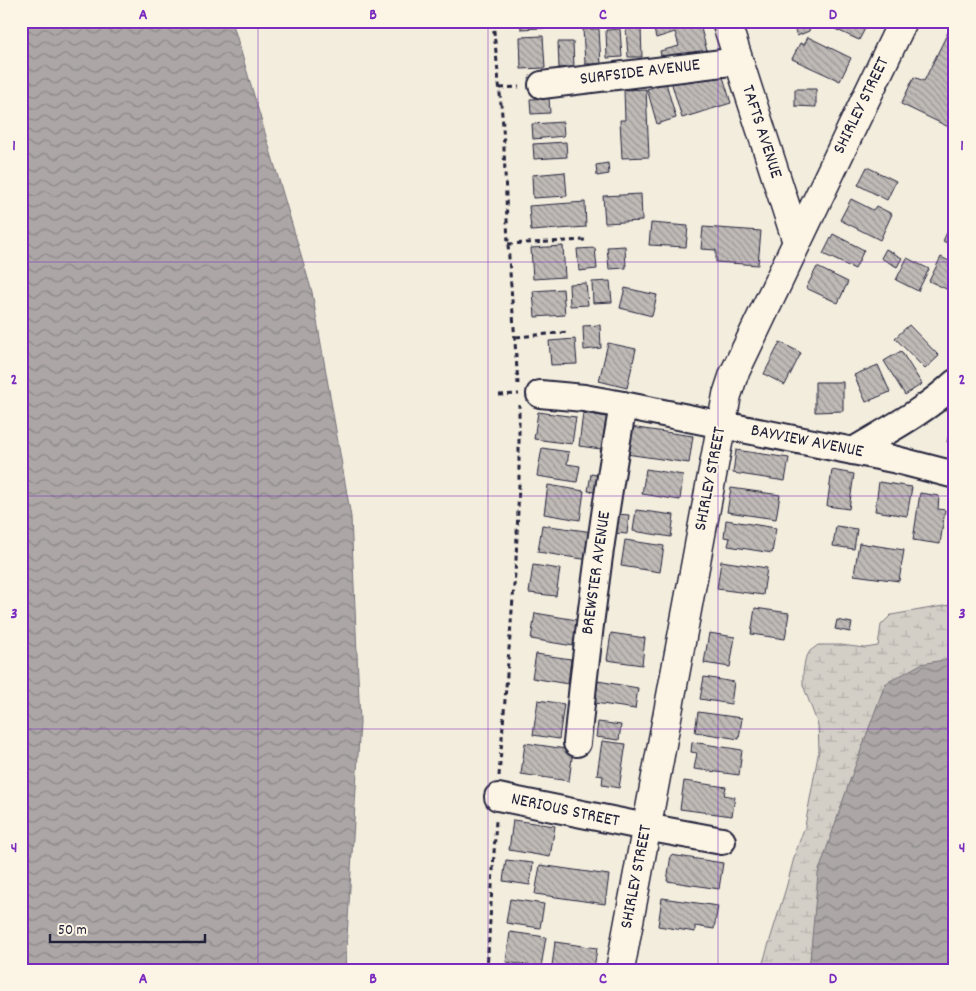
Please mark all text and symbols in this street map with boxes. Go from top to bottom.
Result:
text: A [139,4,148,27]
text: B [369,4,377,27]
text: C [599,4,607,27]
text: D [829,4,838,27]
street label: SURFSIDE AVENUE [578,53,702,93]
street label: SHIRLEY STREET [828,53,896,159]
street label: TAFTS AVENUE [734,82,788,182]
text: 1 [12,135,16,158]
text: 1 [960,135,964,158]
text: 2 [11,369,18,392]
text: 2 [959,369,966,392]
street label: BAYVIEW AVENUE [749,419,865,465]
street label: SHIRLEY STREET [689,425,733,533]
street label: BREWSTER AVENUE [576,510,618,636]
text: 3 [10,603,18,626]
text: 3 [958,603,966,626]
street label: NERIOUS STREET [509,787,621,835]
street label: SHIRLEY STREET [615,823,659,931]
text: 4 [11,837,17,860]
text: 4 [959,837,965,860]
scale bar [50,911,205,943]
text: 50 m [58,920,87,942]
text: A [139,968,148,991]
text: B [369,968,377,991]
text: C [599,968,607,991]
text: D [829,968,838,991]

